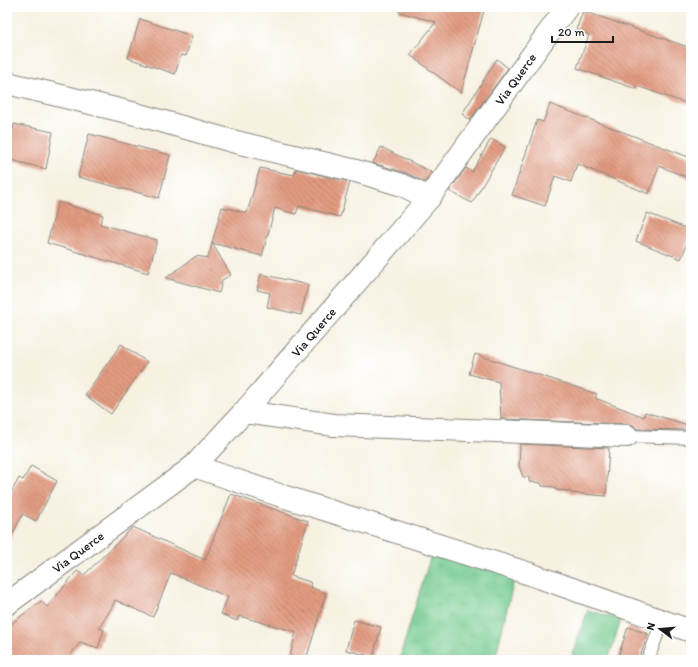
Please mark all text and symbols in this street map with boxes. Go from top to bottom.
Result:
scale bar [552,18,613,44]
text: 20 m [558,25,585,39]
street label: Via Querce [491,50,539,108]
street label: Via Querce [288,304,339,360]
street label: Via Querce [49,528,107,576]
north arrow [640,609,680,649]
text: N [644,621,658,632]

